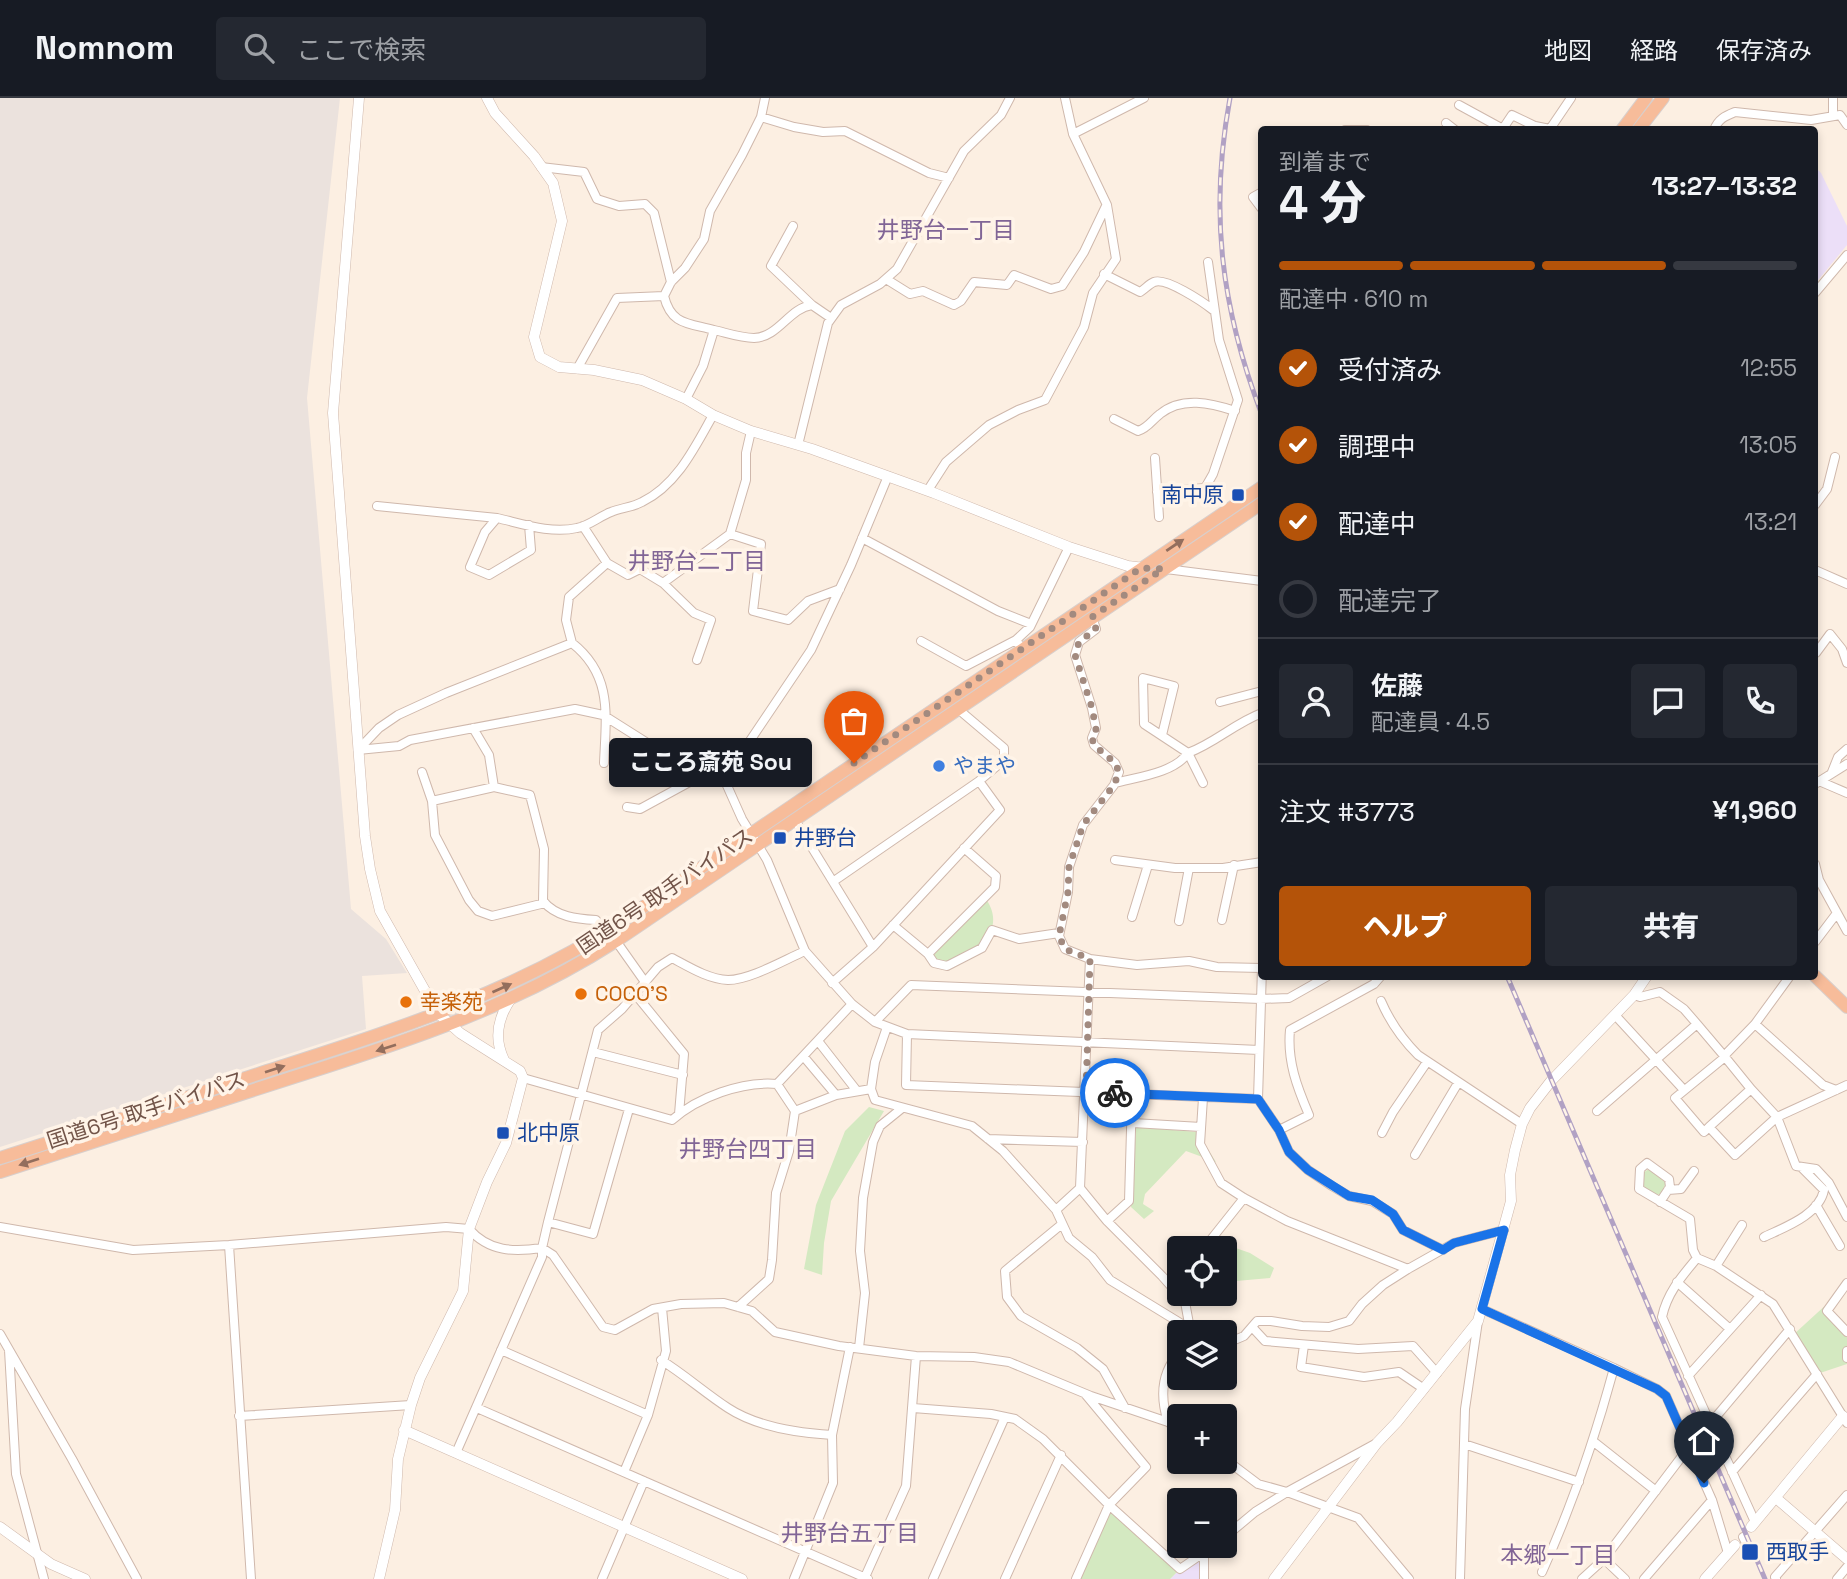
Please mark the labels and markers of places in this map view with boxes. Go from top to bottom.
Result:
place label: 南中原 [1161,481,1224,508]
marker: 南中原 [1230,487,1246,503]
pin [824,691,884,763]
callout: こころ斎苑 Sou [609,738,812,788]
place label: やまや [953,752,1016,779]
marker: やまや [931,758,947,774]
place label: 井野台 [794,824,857,851]
marker: 井野台 [772,830,788,846]
place label: COCO’S [595,980,668,1007]
marker: COCO’S [573,986,589,1002]
place label: 幸楽苑 [420,988,483,1015]
marker: 幸楽苑 [398,994,414,1010]
place label: 北中原 [517,1119,580,1146]
marker: 北中原 [495,1125,511,1141]
pin [1674,1411,1734,1483]
place label: 西取手 [1766,1538,1829,1565]
marker: 西取手 [1740,1542,1760,1562]

